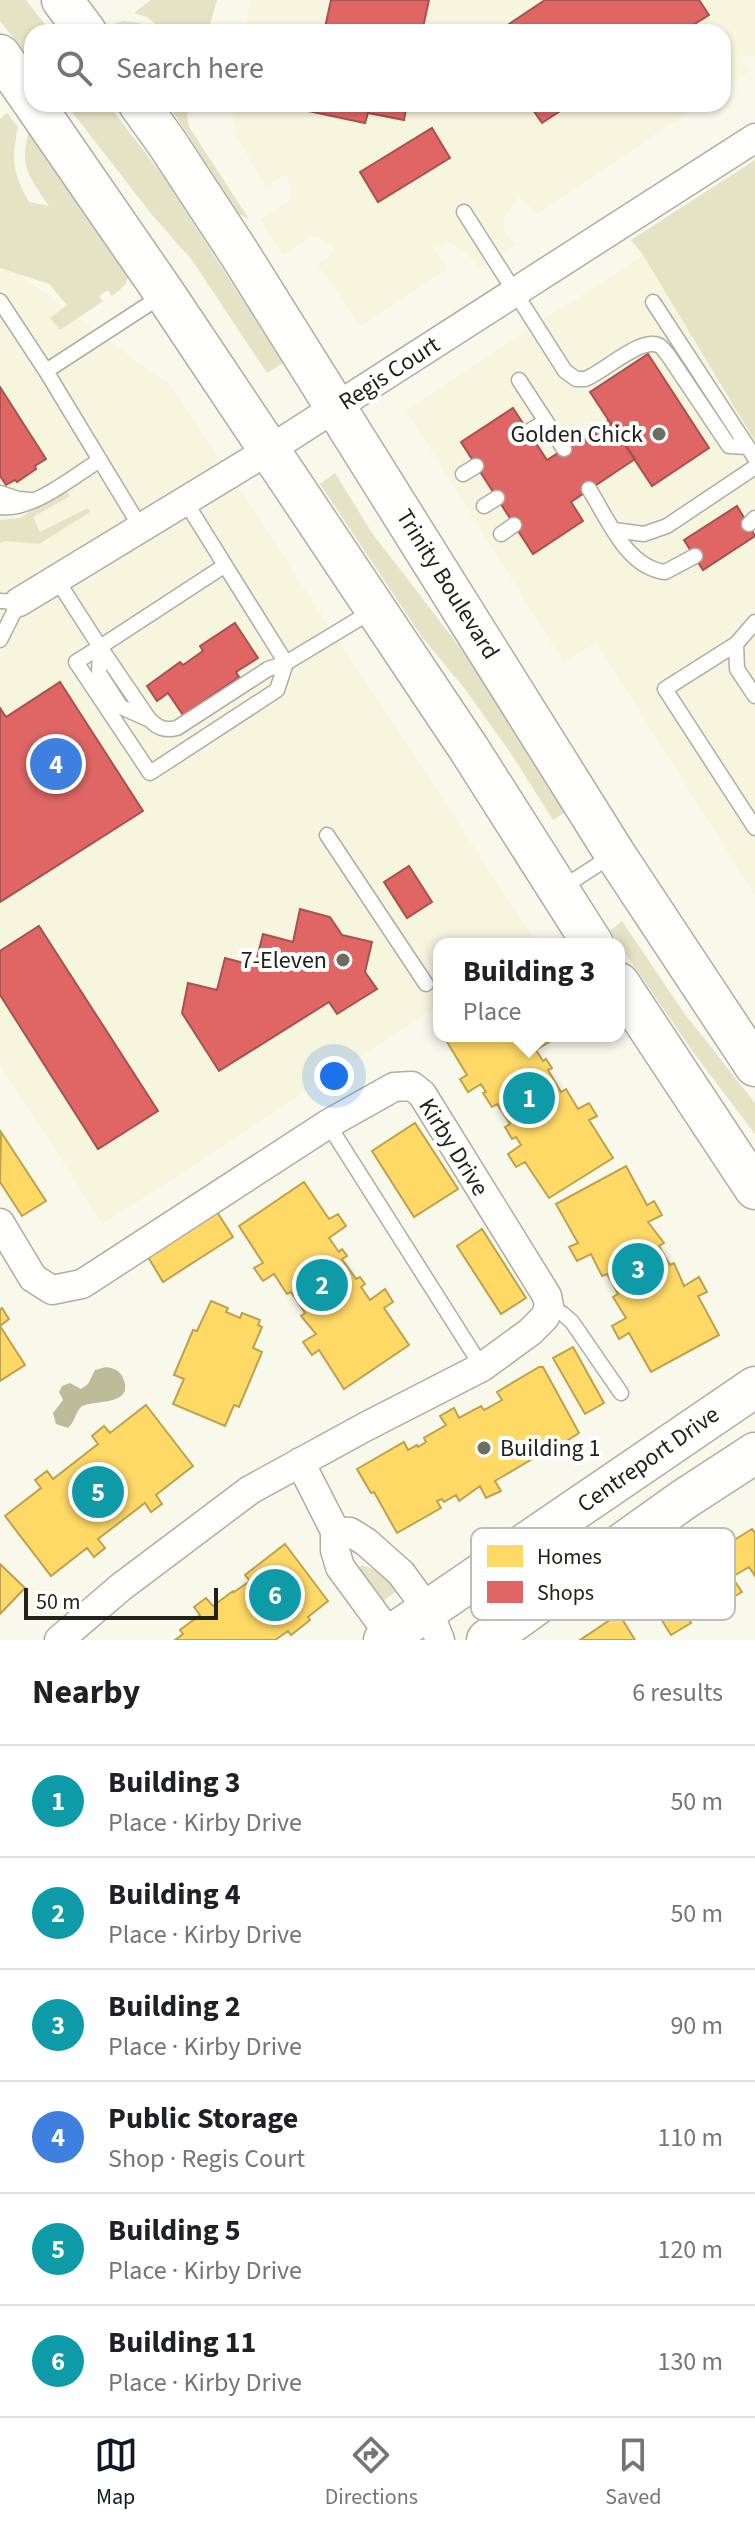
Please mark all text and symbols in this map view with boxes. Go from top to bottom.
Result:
search box [24,24,731,112]
icon: search [52,46,96,90]
text: Search here [116,47,264,90]
street label: Regis Court [332,328,447,419]
place label: Golden Chick [510,417,643,452]
marker: Golden Chick [650,425,668,443]
street label: Trinity Boulevard [387,502,508,666]
pin: 4 [30,734,82,794]
popup [433,938,625,1042]
place label: 7-Eleven [241,943,327,978]
text: Building 3 [463,950,595,993]
marker: 7-Eleven [334,951,352,969]
text: Place [463,993,521,1030]
your location [314,1056,354,1096]
pin: 1 [503,1068,555,1128]
street label: Kirby Drive [410,1092,497,1203]
pin: 3 [612,1239,664,1299]
pin: 2 [296,1255,348,1315]
street label: Centreport Drive [570,1397,726,1521]
place label: Building 1 [500,1431,600,1466]
marker: Building 1 [475,1439,493,1457]
pin: 5 [72,1462,124,1522]
legend [471,1528,735,1620]
text: Homes [537,1541,602,1573]
pin: 6 [249,1565,301,1625]
text: Shops [537,1577,594,1609]
scale bar [24,1584,218,1620]
text: 50 m [36,1586,81,1618]
text: Nearby [32,1668,140,1717]
text: 6 results [632,1674,723,1711]
text: Building 3 [108,1761,241,1804]
text: 1 [51,1783,65,1820]
text: 50 m [670,1783,723,1820]
text: Place · Kirby Drive [108,1804,302,1841]
text: Building 4 [108,1873,241,1916]
text: 2 [51,1895,65,1932]
text: 50 m [670,1895,723,1932]
text: Place · Kirby Drive [108,1916,302,1953]
text: Building 2 [108,1985,241,2028]
text: 3 [51,2007,65,2044]
text: 90 m [670,2007,723,2044]
text: Place · Kirby Drive [108,2028,302,2065]
text: Public Storage [108,2097,298,2140]
text: 4 [51,2119,65,2156]
text: 110 m [657,2119,723,2156]
text: Shop · Regis Court [108,2140,305,2177]
text: Building 5 [108,2209,241,2252]
text: 5 [51,2231,65,2268]
text: 120 m [657,2231,723,2268]
text: Place · Kirby Drive [108,2252,302,2289]
text: Building 11 [108,2321,256,2364]
text: 6 [51,2343,65,2380]
text: 130 m [657,2343,723,2380]
text: Place · Kirby Drive [108,2364,302,2401]
tab: Map [94,2433,138,2513]
tab: Directions [325,2433,418,2513]
tab: Saved [605,2433,661,2513]

